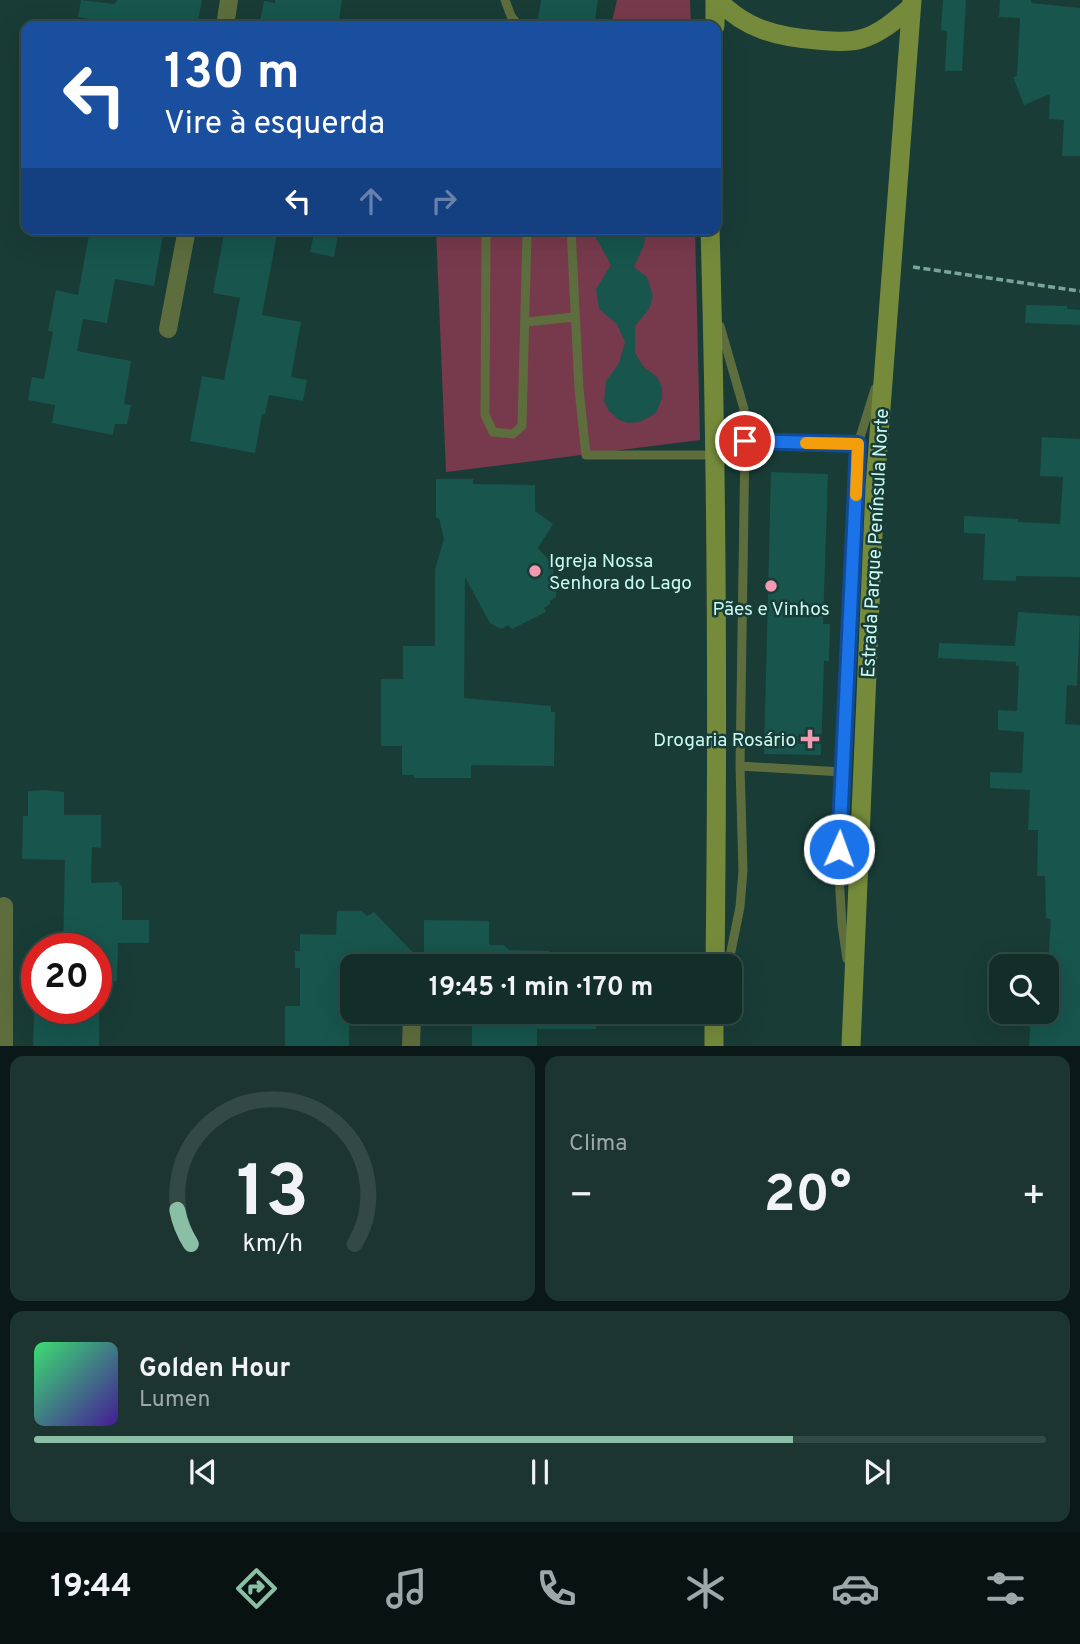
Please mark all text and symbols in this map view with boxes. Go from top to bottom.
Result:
text: 130 m [164,44,300,106]
icon: left [49,49,140,140]
text: Vire à esquerda [164,105,385,145]
icon: left [279,182,317,220]
icon: ahead [352,182,390,220]
icon: right [425,182,463,220]
street label: Estrada Parque Península Norte [857,408,895,678]
pin [715,411,775,471]
icon: arrive [726,422,764,460]
place label: Igreja Nossa Senhora do Lago [549,550,692,596]
marker: Igreja Nossa Senhora do Lago [527,563,543,579]
marker: Pães e Vinhos [763,578,779,594]
place label: Pães e Vinhos [712,598,830,622]
place label: Drogaria Rosário [653,729,796,753]
marker: Drogaria Rosário [802,731,818,747]
position arrow [802,812,876,886]
speed limit sign: 20 [21,933,112,1024]
map controls [989,954,1059,1024]
button: search [989,954,1059,1024]
text: 19:45 · 1 min · 170 m [429,972,653,1005]
text: Clima [569,1130,627,1159]
text: 13 [236,1151,309,1243]
text: 20° [764,1164,851,1230]
text: − [569,1173,594,1222]
text: + [1021,1173,1046,1222]
text: km/h [242,1229,303,1261]
text: Golden Hour [139,1353,290,1386]
text: Lumen [139,1386,210,1415]
icon: previous [184,1453,222,1491]
icon: pause [521,1453,559,1491]
icon: next [858,1453,896,1491]
icon: directions [232,1564,281,1613]
icon: music [382,1564,431,1613]
icon: phone [532,1564,581,1613]
icon: climate [681,1564,730,1613]
icon: car [831,1564,880,1613]
icon: filters [981,1564,1030,1613]
text: 19:44 [50,1568,132,1608]

